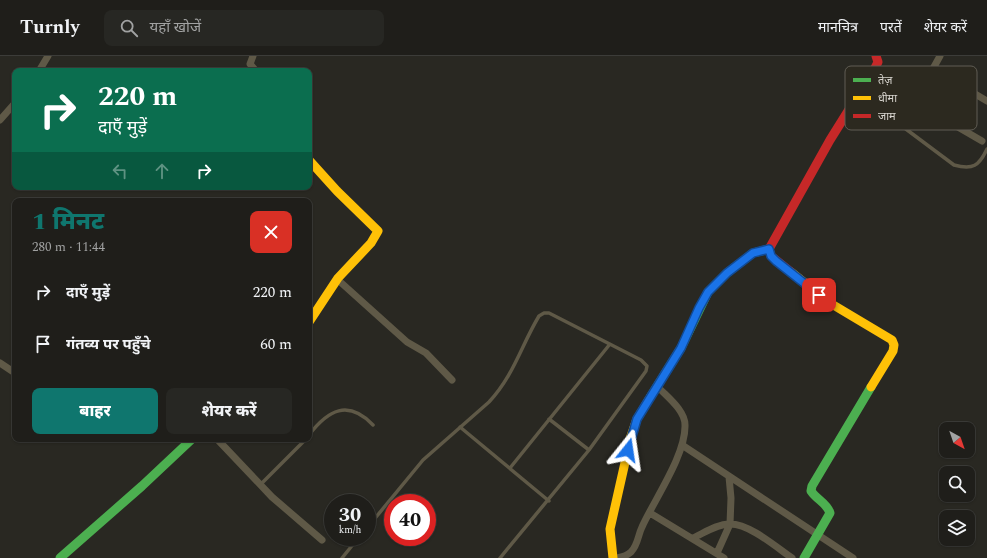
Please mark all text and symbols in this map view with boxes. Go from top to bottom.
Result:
search box [104,10,384,46]
text: Turnly [20,13,80,42]
text: यहाँ खोजें [150,16,201,39]
icon: search [118,17,140,39]
text: मानचित्र [818,17,858,38]
text: परतें [880,17,902,38]
text: शेयर करें [924,17,967,38]
legend [845,66,977,130]
text: तेज़ [878,72,893,89]
text: 220 m [98,75,177,118]
icon: right [32,84,84,136]
text: धीमा [878,90,897,107]
text: जाम [878,108,896,125]
text: दाएँ मुड़ें [98,114,147,141]
icon: left [109,160,131,182]
icon: ahead [151,160,173,182]
icon: right [193,160,215,182]
text: 1 मिनट [32,204,104,240]
button: close [250,211,292,253]
text: 280 m · 11:44 [32,237,105,257]
pin [802,278,836,312]
icon: right [32,281,54,303]
text: दाएँ मुड़ें [66,281,110,304]
text: 220 m [253,281,292,304]
icon: arrive [808,284,830,306]
icon: arrive [32,333,54,355]
text: गंतव्य पर पहुँचे [66,333,151,356]
text: 60 m [260,333,292,356]
button: बाहर [32,388,158,434]
button: शेयर करें [166,388,292,434]
north arrow [939,422,975,458]
map controls [939,422,975,546]
position arrow [607,429,649,471]
button: search [939,466,975,502]
speed limit sign: 40 [384,494,436,546]
text: 30 [339,500,361,530]
button: layers [939,510,975,546]
text: km/h [339,522,361,538]

